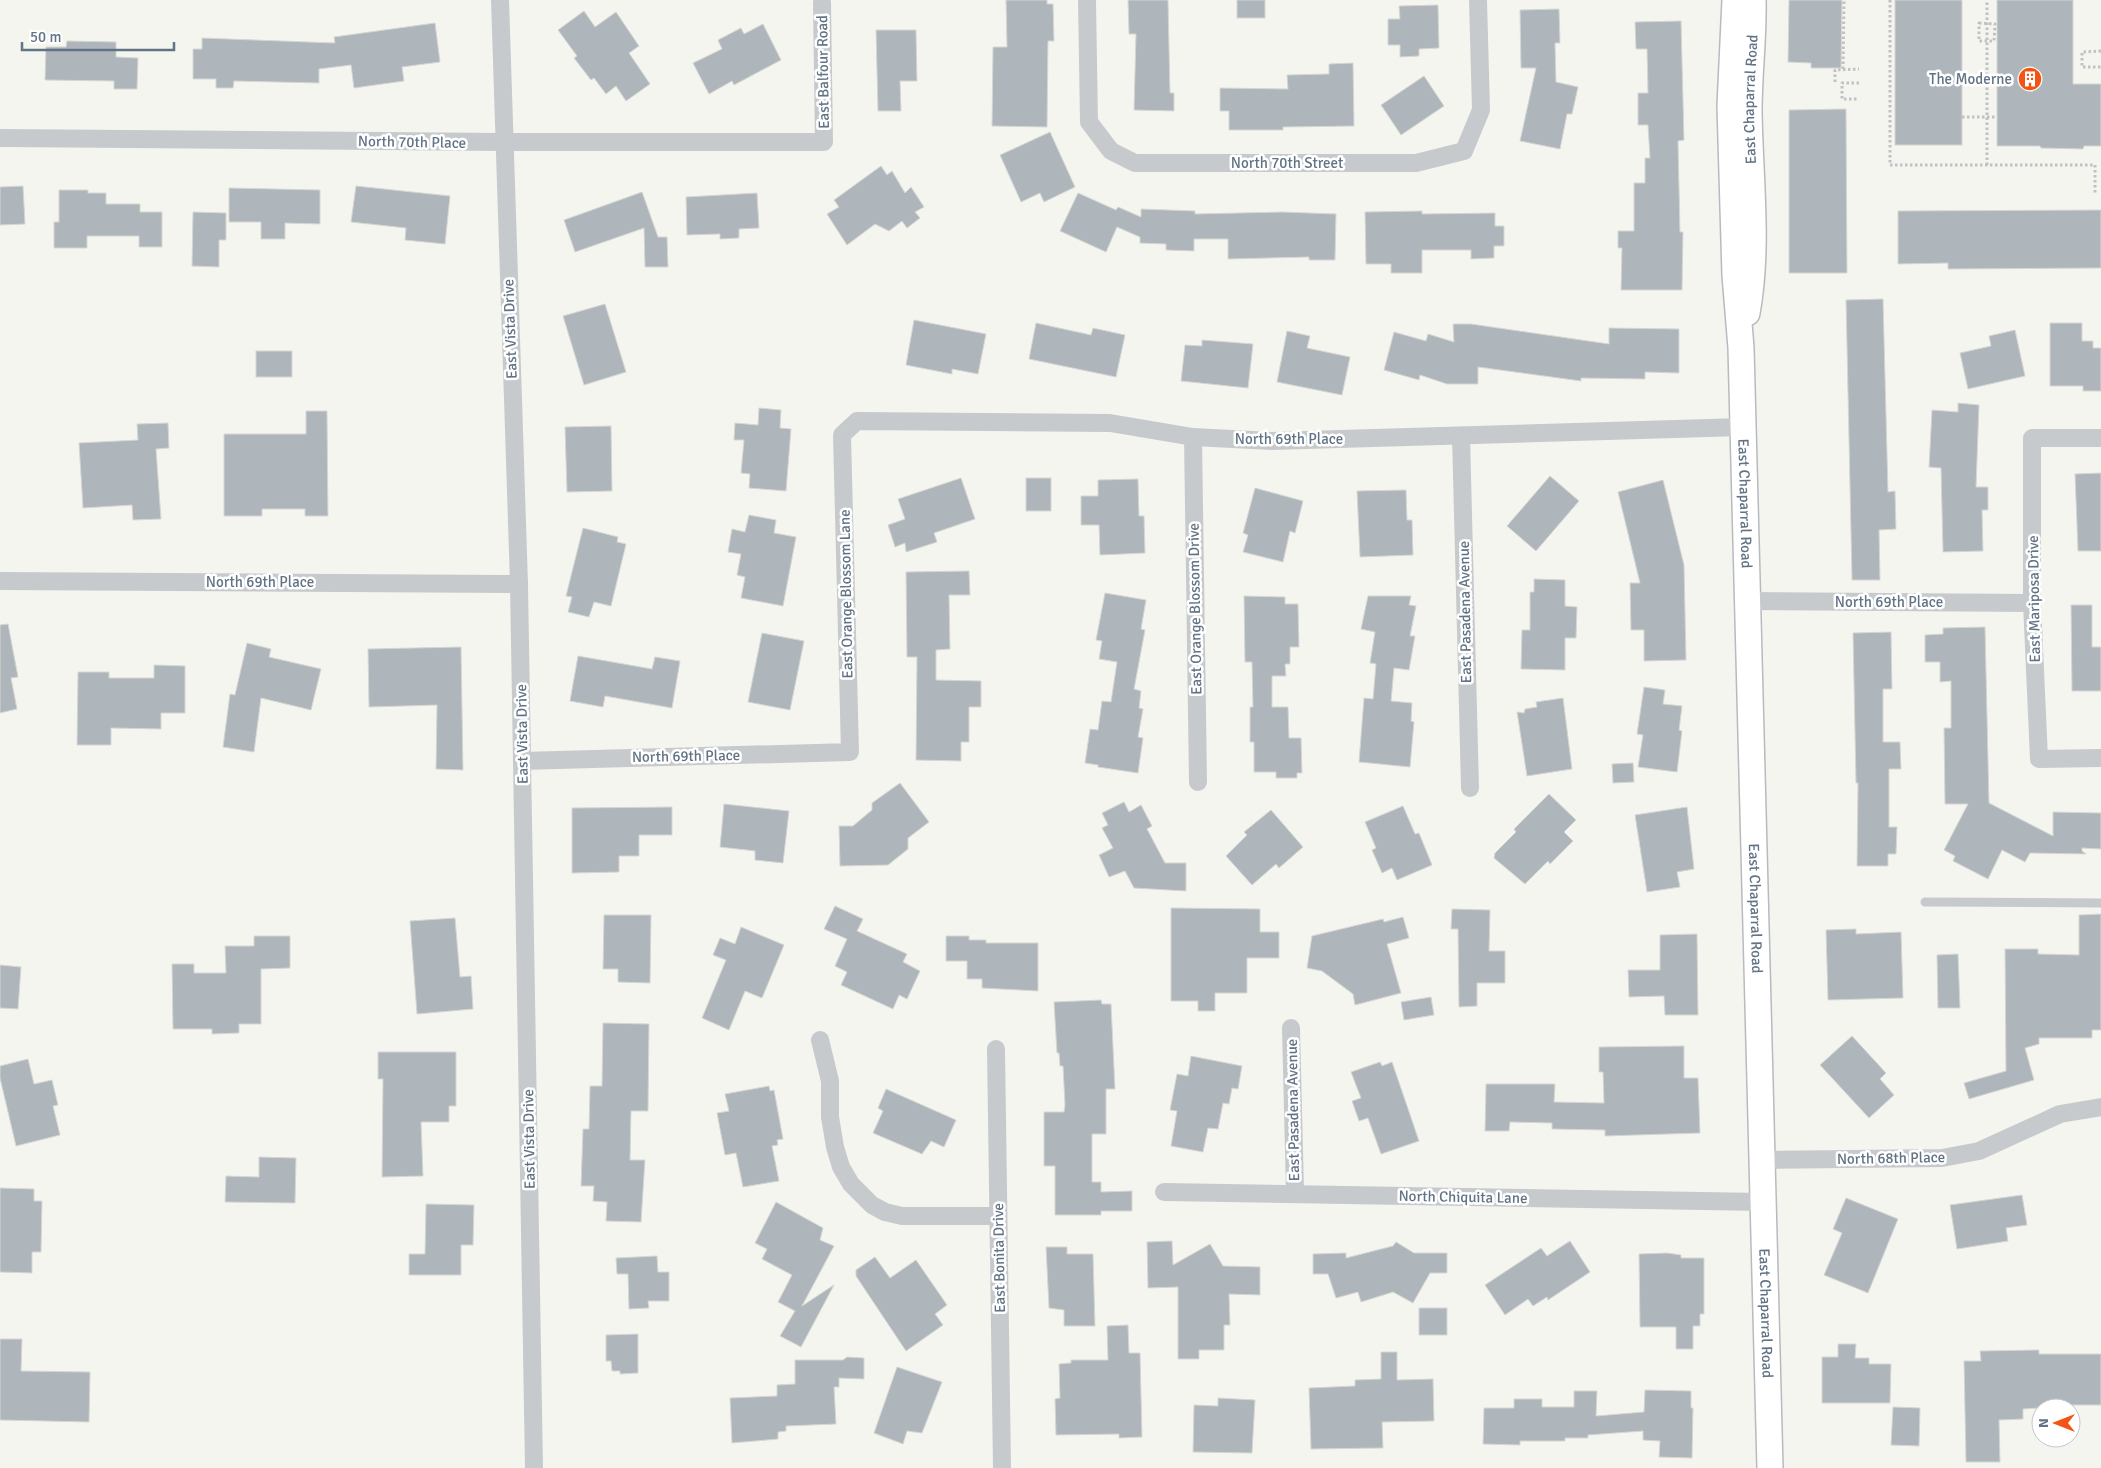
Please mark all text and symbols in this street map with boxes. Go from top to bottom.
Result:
street label: East Balfour Road [813,15,833,129]
scale bar [22,20,175,52]
text: 50 m [30,28,61,46]
street label: East Chaparral Road [1740,34,1762,165]
building icon: The Moderne [2017,66,2043,92]
place label: The Moderne [1929,70,2012,88]
street label: North 70th Place [358,132,466,152]
street label: North 70th Street [1231,154,1343,172]
street label: East Vista Drive [499,279,521,379]
street label: North 69th Place [1235,430,1343,448]
street label: East Chaparral Road [1734,438,1756,569]
street label: East Orange Blossom Lane [836,509,856,679]
street label: East Orange Blossom Drive [1185,523,1205,695]
street label: East Mariposa Drive [2024,535,2044,663]
street label: East Pasadena Avenue [1455,541,1475,683]
street label: North 69th Place [206,573,314,591]
street label: North 69th Place [1835,593,1943,611]
street label: East Vista Drive [512,684,532,784]
street label: North 69th Place [632,746,740,766]
street label: East Chaparral Road [1745,843,1766,974]
street label: East Pasadena Avenue [1283,1039,1303,1181]
street label: East Vista Drive [519,1089,539,1189]
street label: North 68th Place [1837,1148,1945,1168]
street label: North Chiquita Lane [1398,1187,1528,1207]
street label: East Bonita Drive [989,1203,1009,1313]
street label: East Chaparral Road [1755,1248,1777,1378]
north arrow [2031,1398,2081,1448]
text: N [2035,1418,2052,1428]

